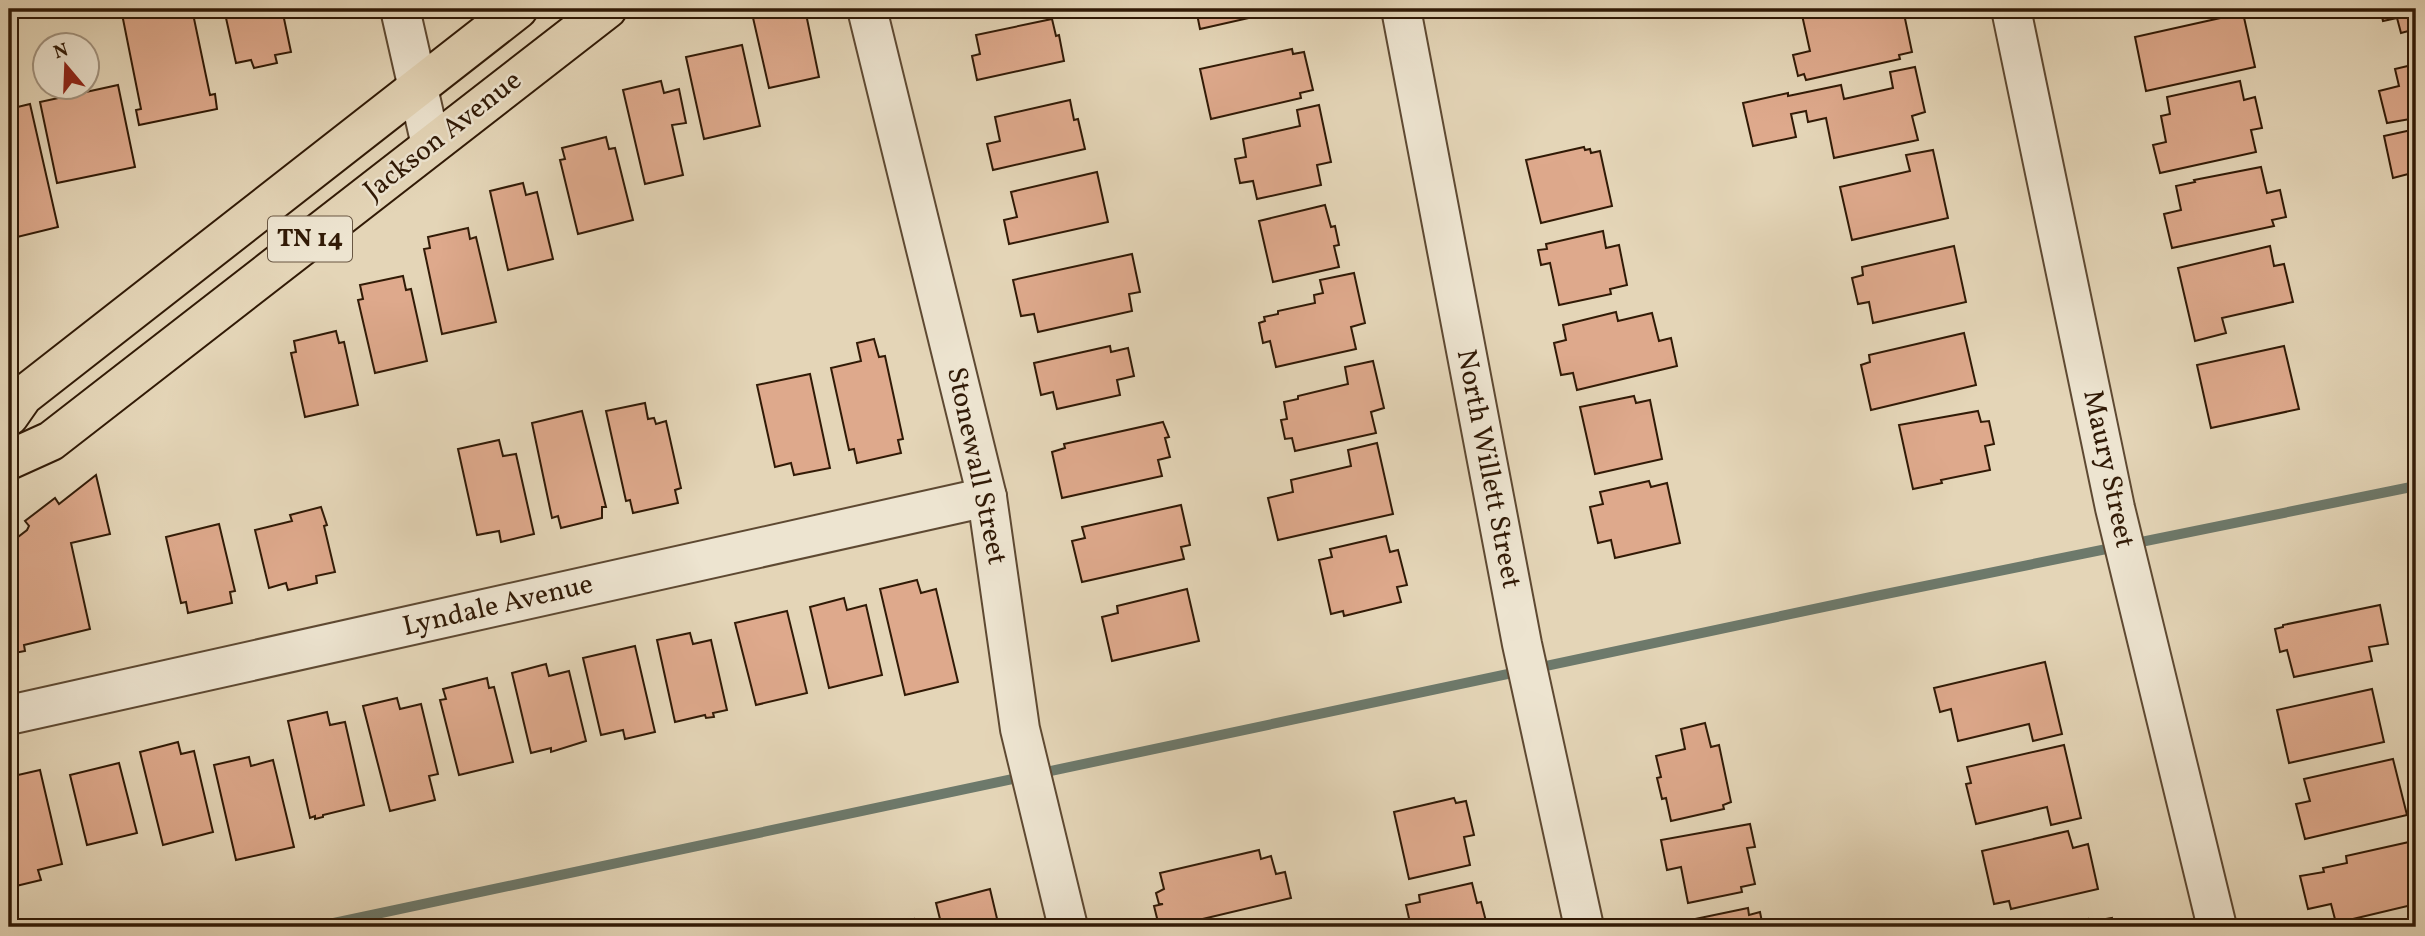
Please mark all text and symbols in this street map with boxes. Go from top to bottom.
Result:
north arrow [32,32,102,102]
text: N [50,37,72,66]
street label: Jackson Avenue [356,62,530,210]
road number: TN 14 [268,216,352,262]
street label: North Willett Street [1446,346,1530,592]
street label: Stonewall Street [936,364,1016,568]
street label: Maury Street [2072,386,2144,552]
street label: Lyndale Avenue [399,565,597,647]

